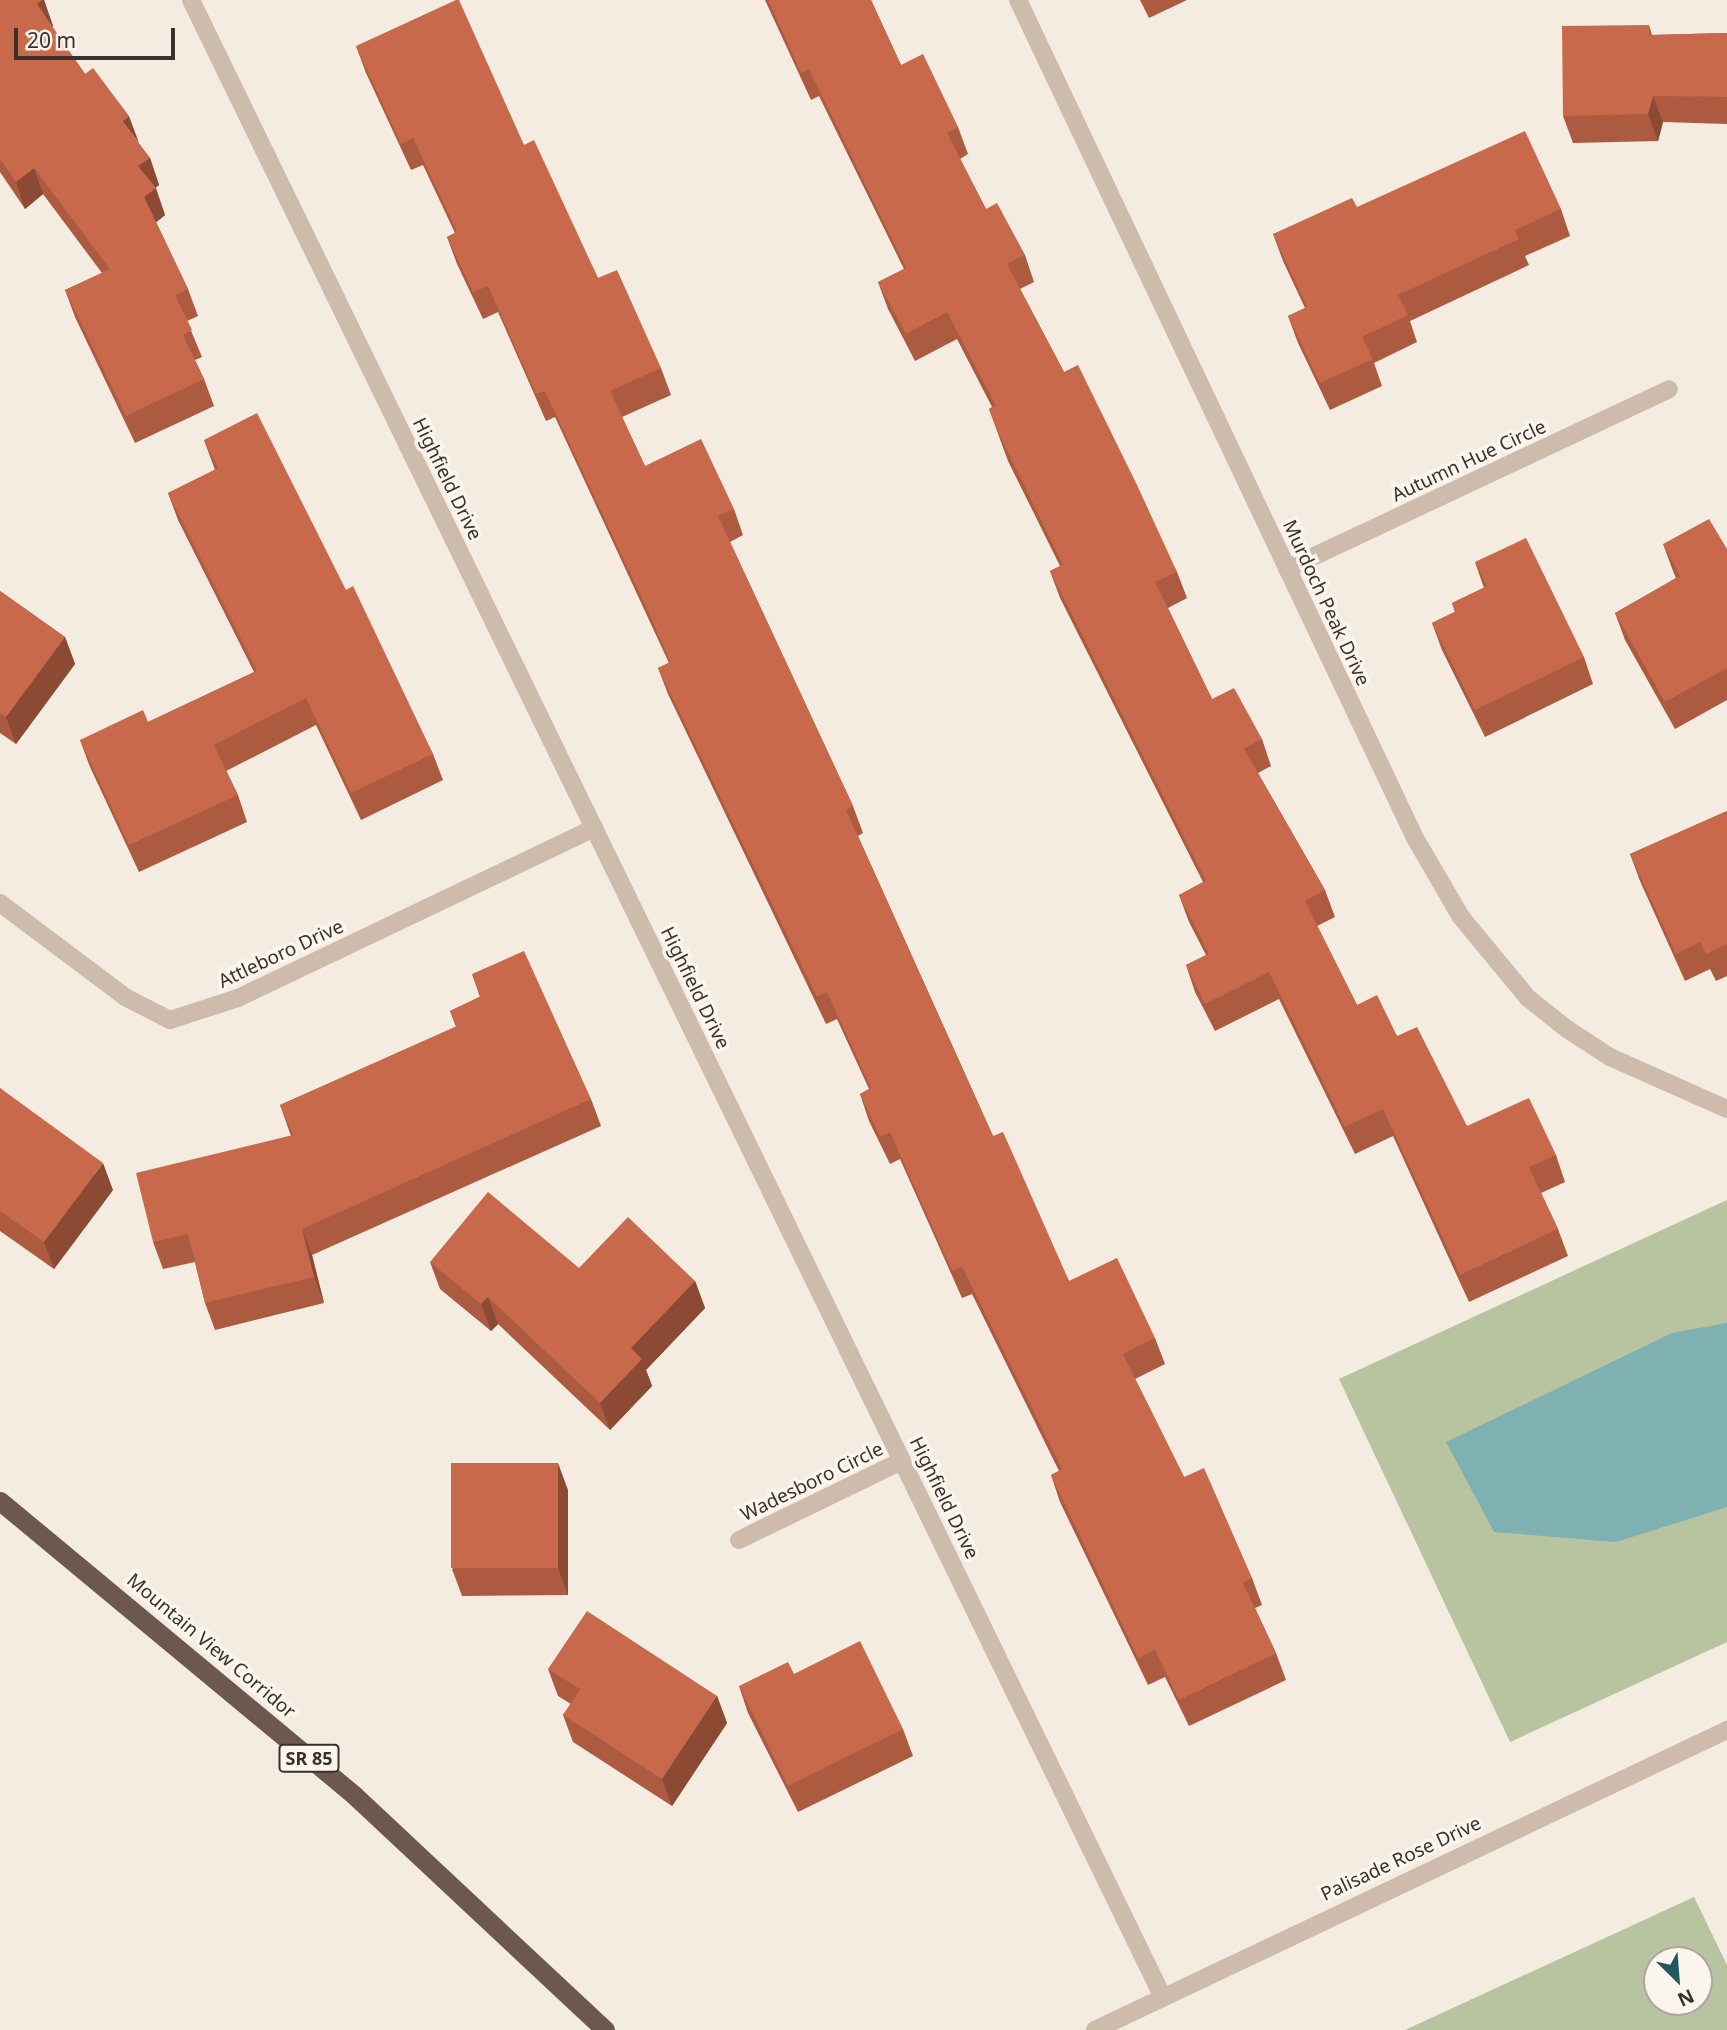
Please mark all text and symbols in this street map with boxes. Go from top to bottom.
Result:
scale bar [18,14,178,58]
text: 20 m [27,26,76,54]
street label: Highfield Drive [408,414,486,544]
street label: Autumn Hue Circle [1388,415,1550,507]
street label: Murdoch Peak Drive [1278,516,1374,690]
street label: Attleboro Drive [215,915,347,993]
street label: Highfield Drive [656,923,734,1053]
street label: Highfield Drive [905,1433,983,1563]
street label: Wadesboro Circle [737,1438,887,1526]
street label: Mountain View Corridor [122,1569,300,1723]
road number: SR 85 [278,1744,340,1772]
street label: Palisade Rose Drive [1317,1812,1485,1906]
north arrow [1643,1946,1713,2016]
text: N [1674,1983,1699,2013]

